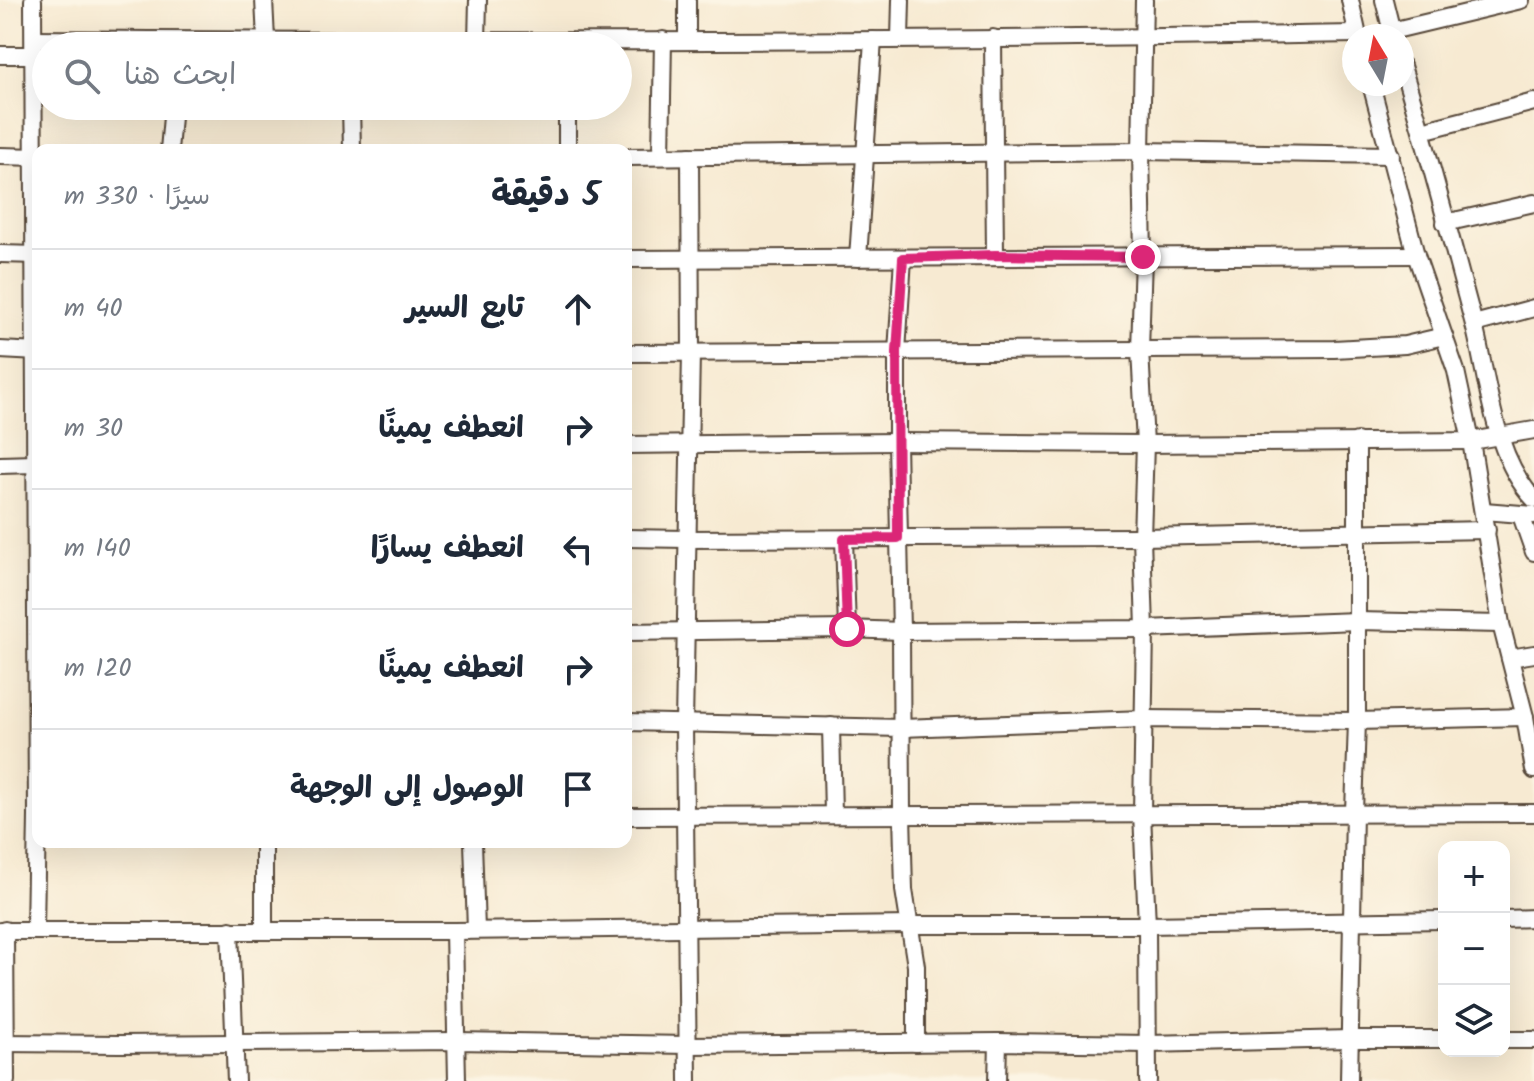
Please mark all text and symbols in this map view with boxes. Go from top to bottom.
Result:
north arrow [1342,24,1414,96]
search box [32,32,632,120]
text: ابحث هنا [124,52,236,100]
icon: search [60,54,104,98]
text: 5 دقيقة [491,169,600,223]
text: سيرًا · 330 m [64,176,210,218]
route end [1125,239,1161,275]
text: تابع السير [406,285,524,333]
icon: ahead [556,287,600,331]
text: 40 m [64,288,122,330]
text: انعطف يمينًا [378,405,524,453]
icon: right [556,407,600,451]
text: 30 m [64,408,123,450]
text: انعطف يسارًا [371,525,524,573]
icon: left [556,527,600,571]
text: 140 m [64,528,131,570]
route start [829,611,865,647]
text: انعطف يمينًا [378,645,524,693]
icon: right [556,647,600,691]
text: 120 m [64,648,131,690]
text: الوصول إلى الوجهة [290,765,524,813]
icon: arrive [556,767,600,811]
map controls [1438,841,1510,1057]
button: + [1438,841,1510,913]
button: − [1438,913,1510,985]
button: layers [1438,985,1510,1057]

